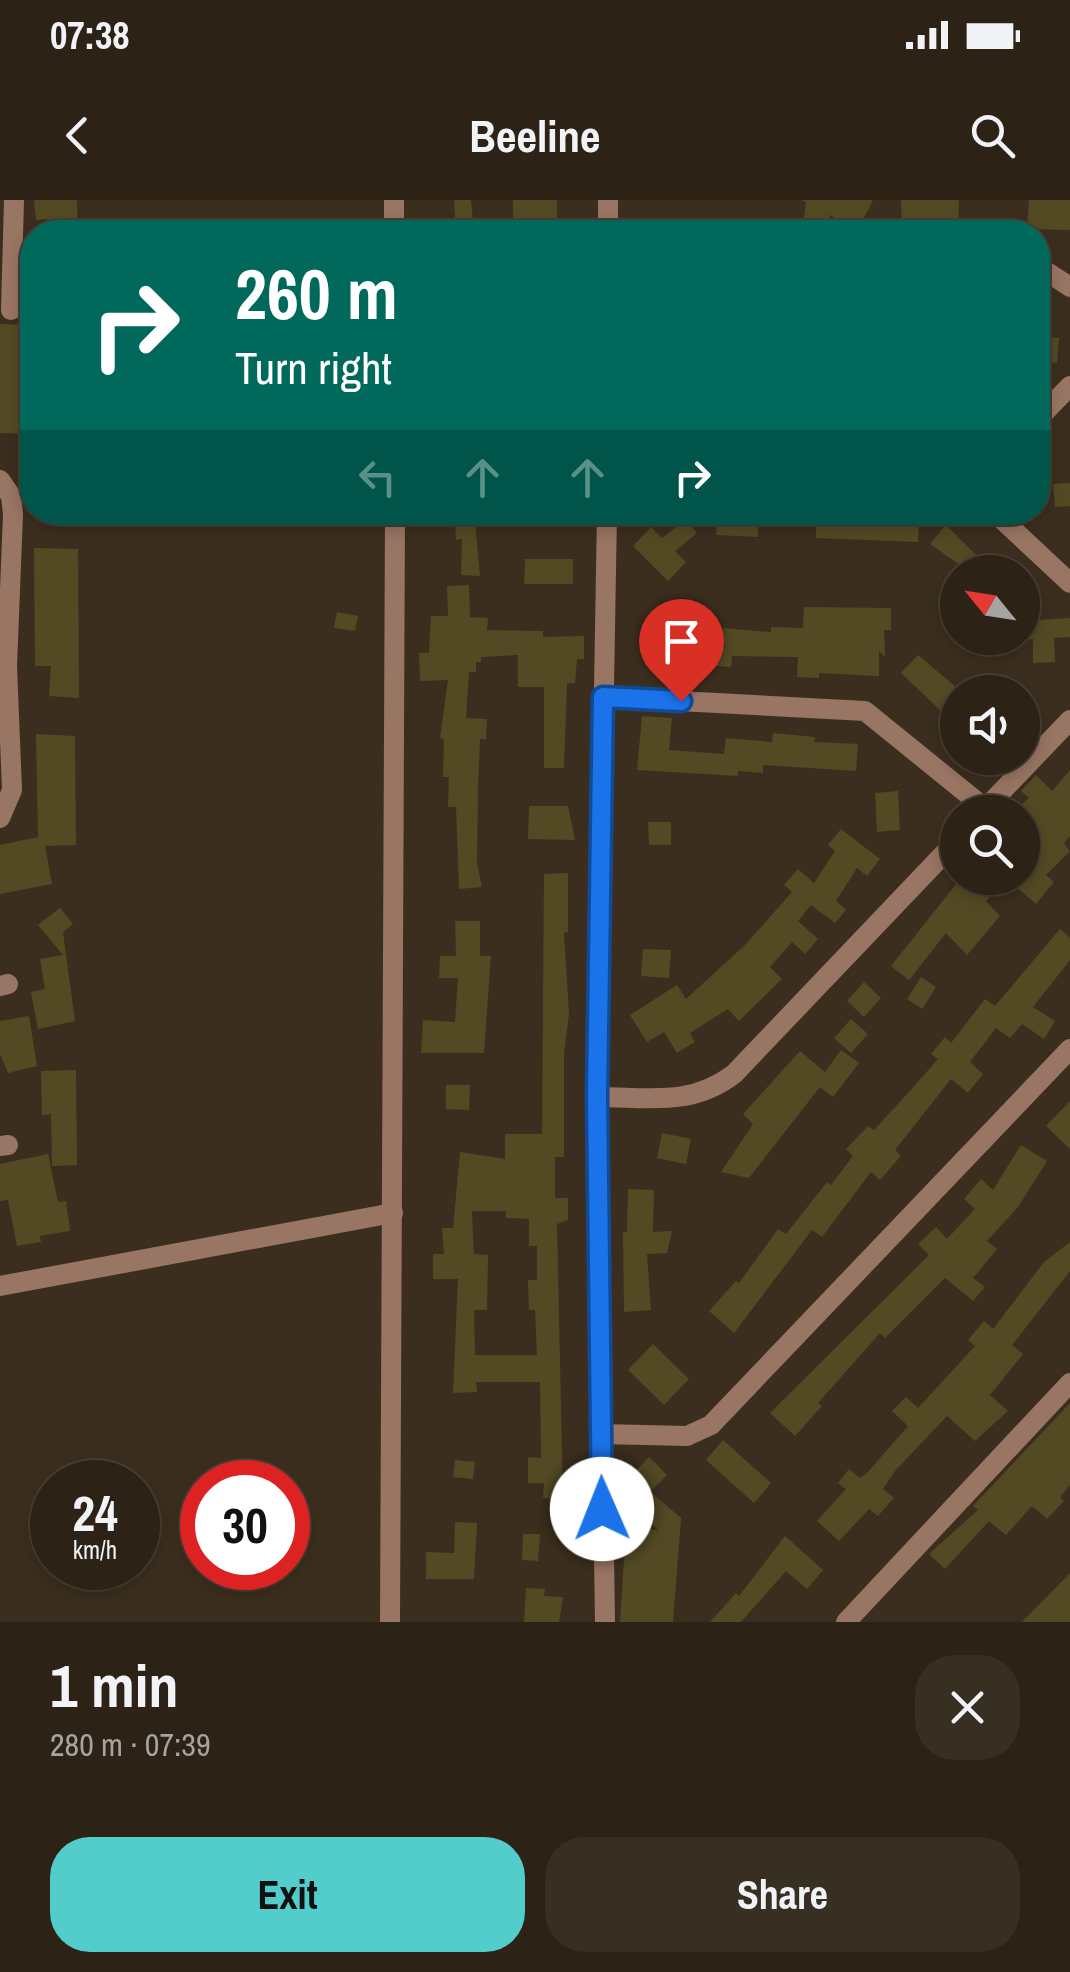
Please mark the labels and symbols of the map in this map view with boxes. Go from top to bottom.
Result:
north arrow [940,555,1040,655]
pin [639,599,724,702]
position arrow [550,1457,654,1561]
speed limit sign: 30 [180,1460,310,1590]

